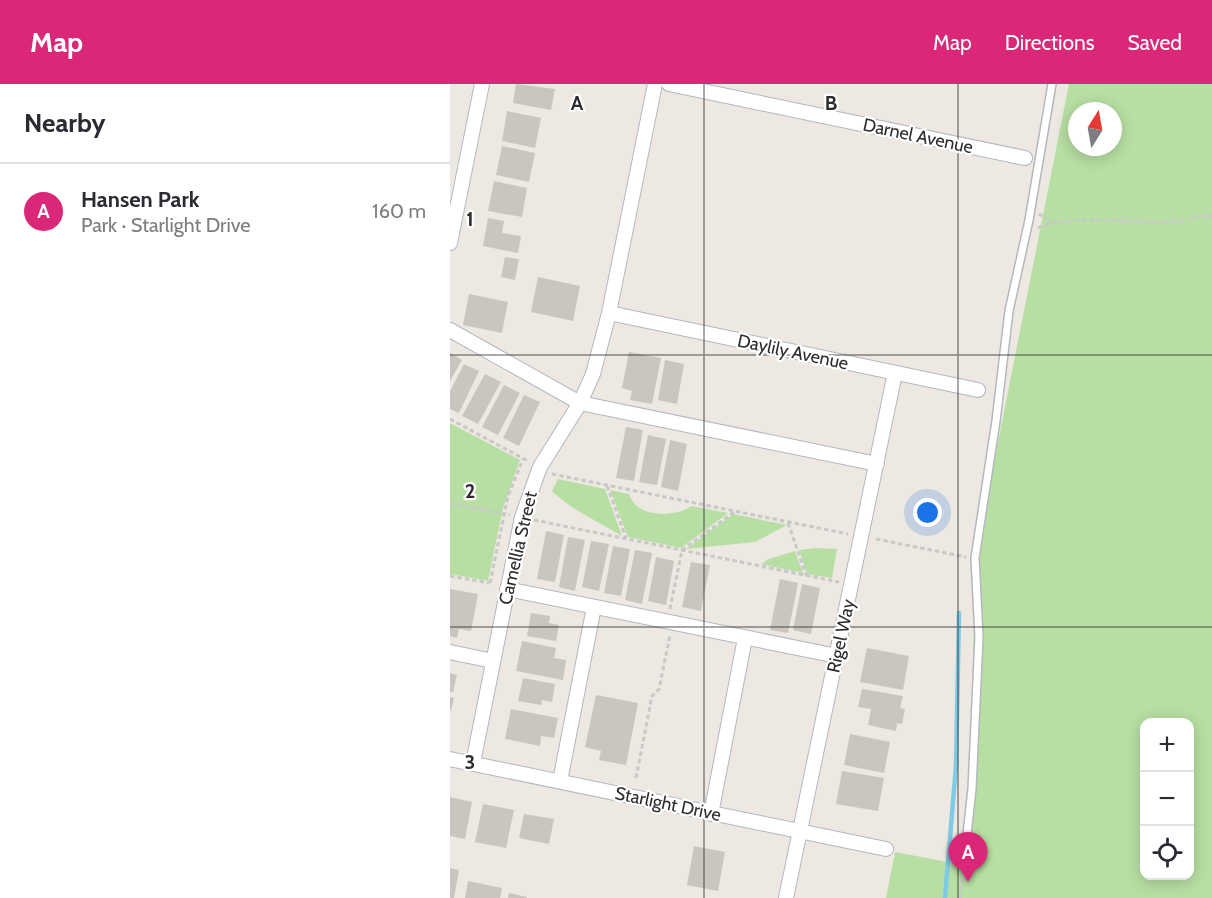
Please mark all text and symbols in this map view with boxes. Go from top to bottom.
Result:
text: Map [30,25,83,59]
text: Map [933,30,972,55]
text: Directions [1005,30,1094,55]
text: Saved [1127,30,1182,55]
text: A [571,91,584,115]
text: B [825,91,837,115]
north arrow [1068,102,1122,156]
text: Nearby [24,107,105,139]
street label: Darnel Avenue [861,114,975,158]
text: Hansen Park [81,186,199,213]
text: A [37,199,50,223]
text: 160 m [372,199,426,223]
text: 1 [466,207,474,231]
text: Park · Starlight Drive [81,213,251,237]
street label: Daylily Avenue [736,330,850,374]
text: 2 [465,479,475,503]
street label: Camellia Street [494,489,542,607]
your location [913,498,942,527]
street label: Rigel Way [822,597,860,675]
map controls [1140,718,1194,880]
button: + [1140,718,1194,772]
text: 3 [465,750,475,774]
button: − [1140,772,1194,826]
street label: Starlight Drive [613,782,723,826]
button: locate [1140,826,1194,880]
pin: A [948,832,988,882]

